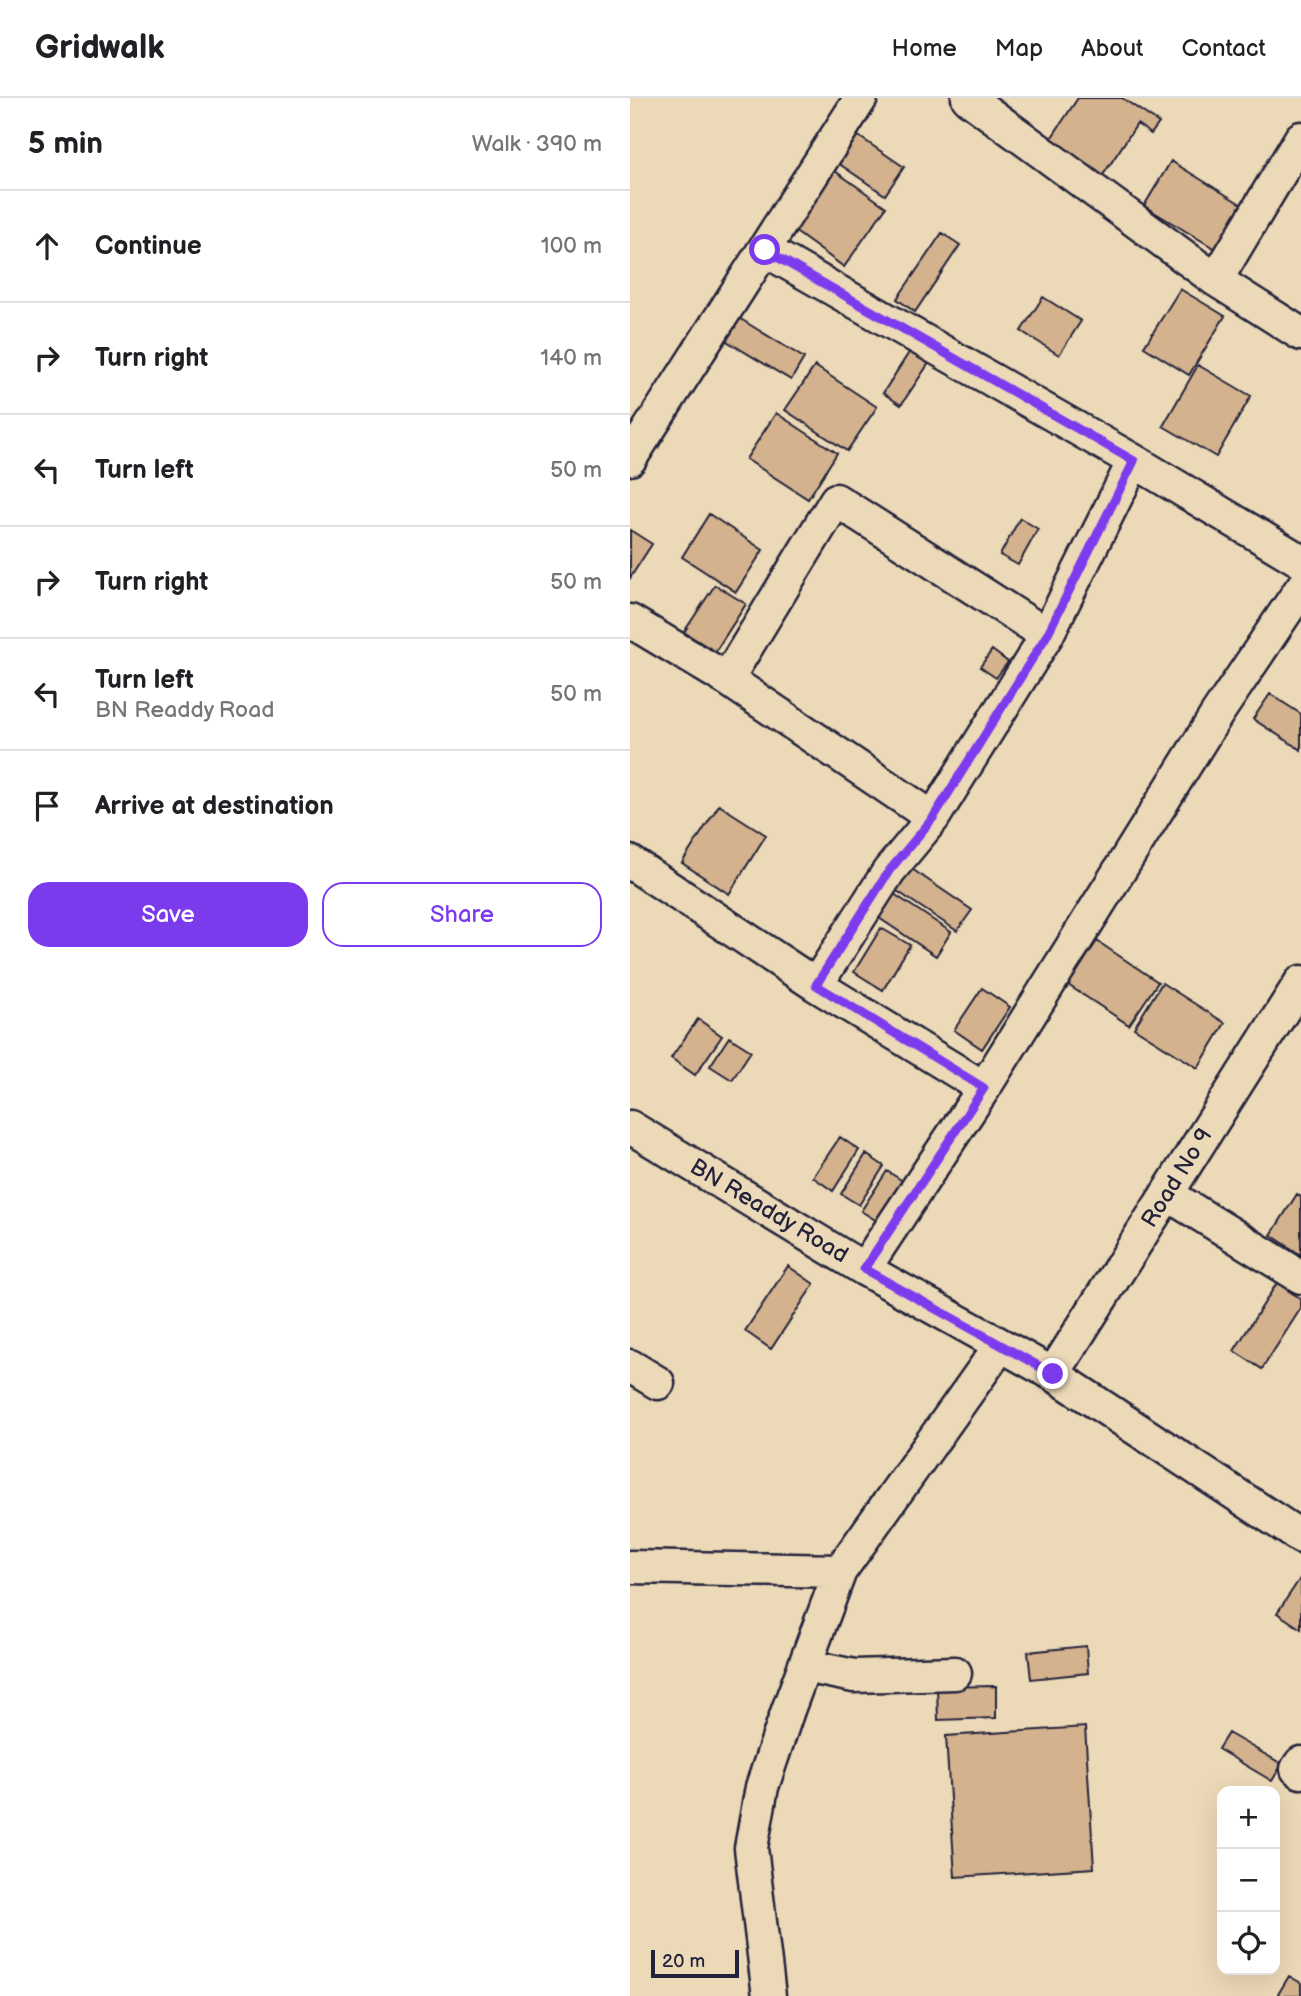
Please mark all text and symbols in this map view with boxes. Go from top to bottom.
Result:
text: Gridwalk [35,28,165,68]
text: Home [892,34,957,63]
text: Map [995,34,1043,63]
text: About [1081,34,1143,63]
text: Contact [1181,34,1266,63]
text: 5 min [28,126,103,162]
text: Walk · 390 m [472,130,602,158]
icon: ahead [28,227,66,265]
text: Continue [95,231,202,262]
text: 100 m [541,232,602,260]
route start [749,234,780,265]
icon: right [28,339,66,377]
text: Turn right [95,343,208,374]
text: 140 m [540,344,602,372]
icon: left [28,451,66,489]
text: Turn left [95,455,194,486]
text: 50 m [550,456,602,484]
icon: right [28,563,66,601]
text: Turn right [95,567,208,598]
text: 50 m [550,568,602,596]
text: Turn left [95,665,194,696]
icon: left [28,675,66,713]
text: 50 m [550,680,602,708]
text: BN Readdy Road [95,696,274,724]
icon: arrive [28,787,66,825]
text: Arrive at destination [95,791,334,822]
button: Save [28,882,308,947]
button: Share [322,882,602,947]
street label: Road No 9 [1136,1123,1218,1233]
street label: BN Readdy Road [685,1153,853,1269]
route end [1037,1358,1068,1389]
map controls [1217,1786,1280,1975]
button: + [1217,1786,1280,1849]
button: − [1217,1849,1280,1912]
button: locate [1217,1912,1280,1975]
scale bar [651,1947,738,1979]
text: 20 m [662,1950,705,1973]

